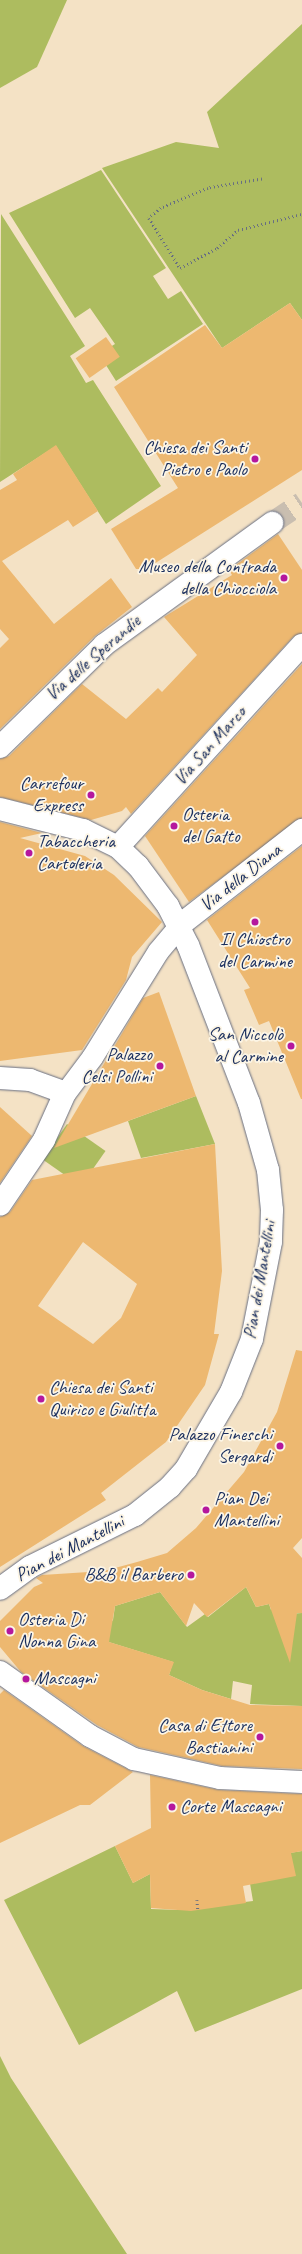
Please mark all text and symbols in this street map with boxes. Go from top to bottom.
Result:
place label: Chiesa dei Santi Pietro e Paolo [143,437,247,481]
marker: Chiesa dei Santi Pietro e Paolo [250,454,260,464]
place label: Museo della Contrada della Chiocciola [139,556,276,600]
marker: Museo della Contrada della Chiocciola [279,573,289,583]
street label: Via delle Sperandie [41,610,145,706]
street label: Via San Marco [169,702,251,790]
place label: Carrefour Express [20,773,83,817]
marker: Carrefour Express [86,790,96,800]
place label: Osteria del Gatto [182,804,240,848]
marker: Osteria del Gatto [169,821,179,831]
place label: Tabaccheria Cartoleria [37,831,115,875]
street label: Via della Diana [196,839,286,917]
marker: Tabaccheria Cartoleria [24,848,34,858]
marker: Il Chiostro del Carmine [250,917,260,927]
place label: Il Chiostro del Carmine [217,929,293,973]
place label: San Niccolò al Carmine [207,1024,283,1068]
marker: San Niccolò al Carmine [286,1041,296,1051]
place label: Palazzo Celsi Pollini [82,1044,152,1088]
marker: Palazzo Celsi Pollini [155,1061,165,1071]
street label: Pian dei Mantellini [238,1219,282,1341]
place label: Chiesa dei Santi Quirico e Giulitta [49,1377,156,1421]
marker: Chiesa dei Santi Quirico e Giulitta [36,1394,46,1404]
place label: Palazzo Fineschi Sergardi [169,1424,272,1468]
marker: Palazzo Fineschi Sergardi [275,1441,285,1451]
place label: Pian Dei Mantellini [214,1488,279,1532]
marker: Pian Dei Mantellini [201,1505,211,1515]
street label: Pian dei Mantellini [12,1511,128,1587]
place label: B&B il Barbero [84,1564,183,1586]
marker: B&B il Barbero [186,1570,196,1580]
place label: Osteria Di Nonna Gina [18,1609,95,1653]
marker: Osteria Di Nonna Gina [5,1626,15,1636]
place label: Mascagni [34,1668,96,1690]
marker: Mascagni [21,1674,31,1684]
place label: Casa di Ettore Bastianini [158,1715,252,1759]
marker: Casa di Ettore Bastianini [255,1732,265,1742]
place label: Corte Mascagni [180,1796,281,1818]
marker: Corte Mascagni [167,1802,177,1812]

